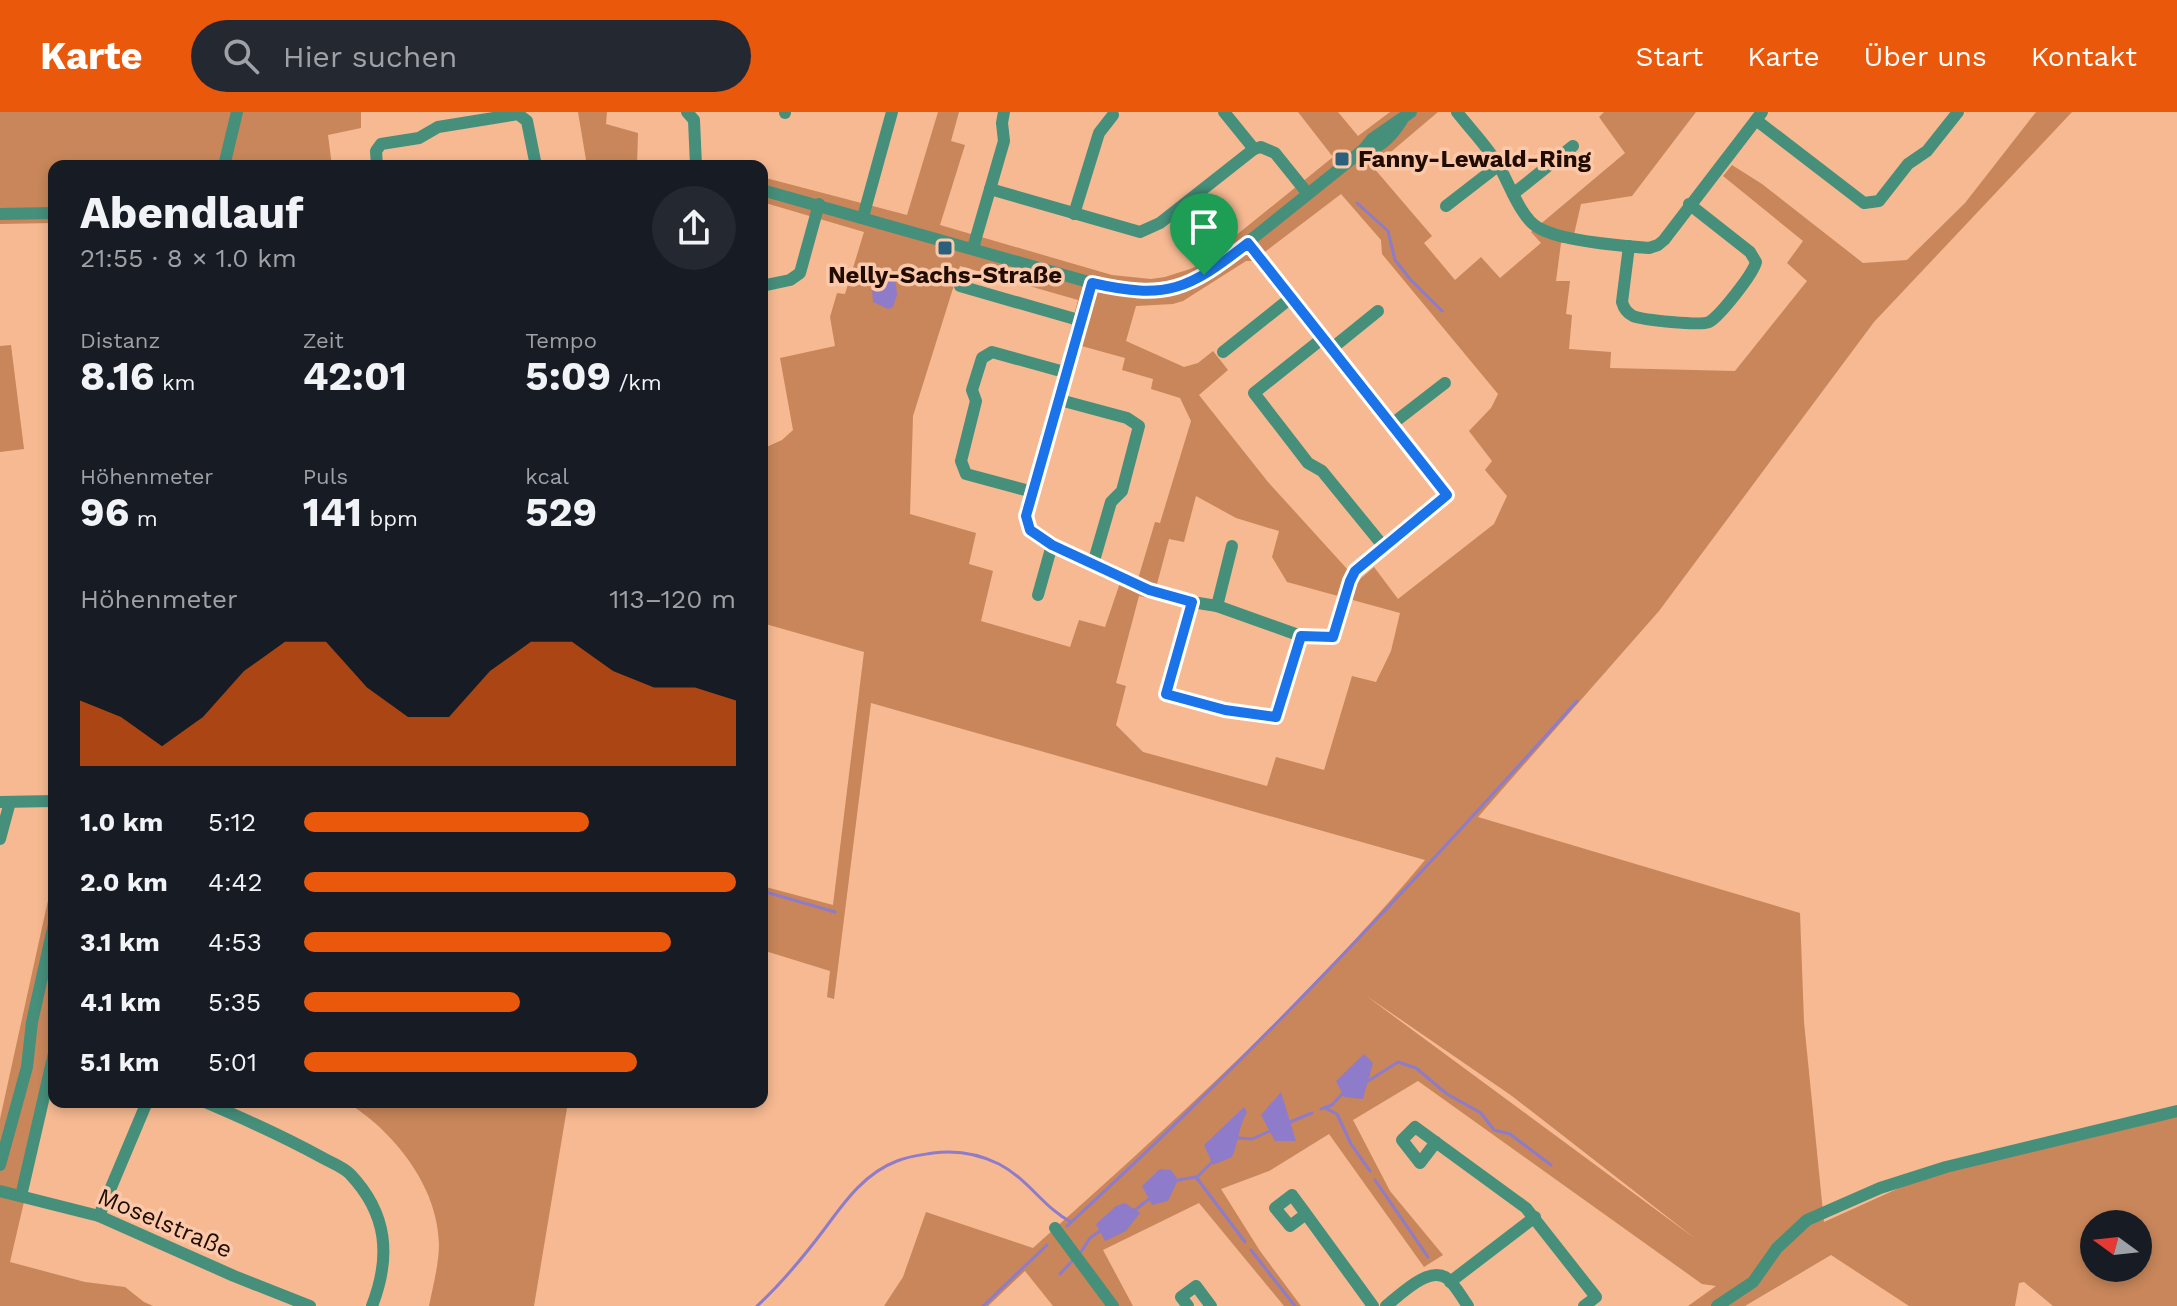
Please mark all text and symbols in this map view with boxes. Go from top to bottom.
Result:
search box [191,20,751,92]
text: Karte [40,34,143,78]
icon: search [219,34,263,78]
text: Hier suchen [283,39,457,74]
text: Start [1635,40,1703,73]
text: Karte [1747,40,1820,73]
text: Über uns [1864,40,1987,73]
text: Kontakt [2031,40,2137,73]
place label: Fanny-Lewald-Ring [1358,145,1592,173]
marker: Fanny-Lewald-Ring [1333,150,1351,168]
button: share [652,186,736,270]
text: Abendlauf [80,187,303,239]
pin [1170,193,1238,275]
icon: arrive [1182,205,1226,249]
marker: Nelly-Sachs-Straße [936,239,954,257]
text: 21:55 · 8 × 1.0 km [80,243,297,273]
place label: Nelly-Sachs-Straße [828,261,1062,289]
text: Distanz [80,328,160,353]
text: Zeit [303,328,344,353]
text: Tempo [525,328,597,353]
text: 8.16 [80,353,155,400]
text: 42:01 [303,353,407,400]
text: 5:09 [525,353,611,400]
text: km [155,370,195,395]
text: /km [611,370,662,395]
text: Höhenmeter [80,464,213,489]
text: Puls [303,464,348,489]
text: kcal [525,464,569,489]
text: 96 [80,489,129,536]
text: 141 [303,489,362,536]
text: 529 [525,489,597,536]
text: m [129,506,158,531]
text: bpm [362,506,418,531]
text: Höhenmeter [80,584,238,614]
text: 113–120 m [609,584,736,614]
text: 1.0 km [80,807,163,837]
text: 5:12 [208,807,256,837]
text: 2.0 km [80,867,168,897]
text: 4:42 [208,867,263,897]
text: 3.1 km [80,927,160,957]
text: 4:53 [208,927,262,957]
text: 4.1 km [80,987,161,1017]
text: 5:35 [208,987,261,1017]
text: 5.1 km [80,1047,159,1077]
text: 5:01 [208,1047,257,1077]
street label: Moselstraße [94,1182,236,1264]
north arrow [2080,1210,2152,1282]
map controls [2080,1210,2152,1282]

